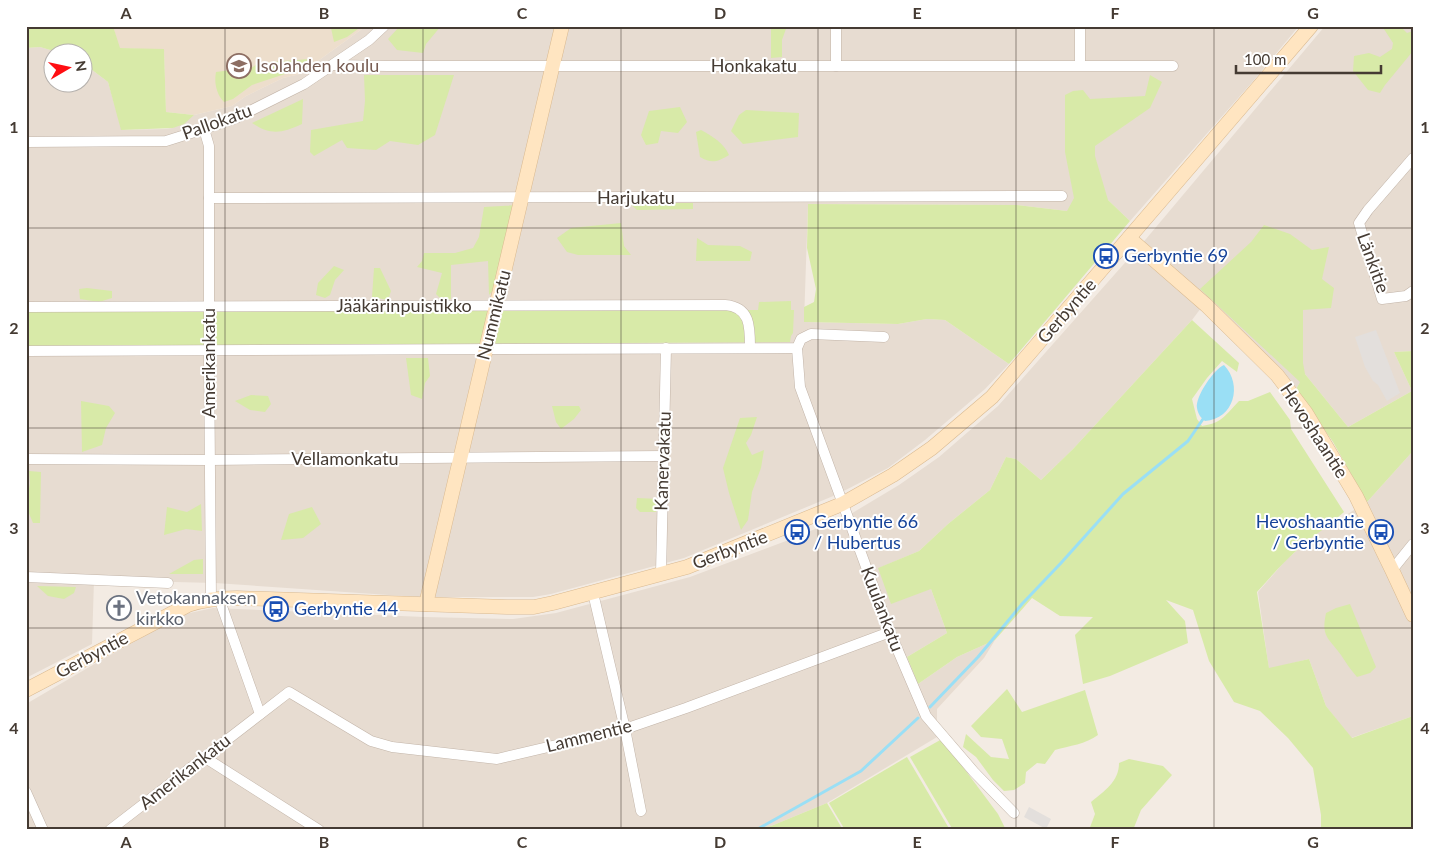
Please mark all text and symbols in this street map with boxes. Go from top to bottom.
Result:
text: A [119,3,132,22]
text: B [319,3,329,22]
text: C [517,3,528,22]
text: D [714,3,726,22]
text: E [912,3,922,22]
text: F [1110,3,1120,22]
text: G [1307,3,1319,22]
north arrow [42,42,92,92]
scale bar [1236,42,1382,74]
text: 100 m [1244,50,1286,68]
school or university icon: Isolahden koulu [226,53,252,79]
place label: Isolahden koulu [256,54,379,76]
street label: Honkakatu [711,54,797,76]
text: N [72,59,91,73]
street label: Pallokatu [179,98,255,144]
text: 1 [9,117,19,136]
text: 1 [1420,117,1430,136]
street label: Harjukatu [597,186,675,208]
street label: Länkitie [1353,230,1395,296]
bus stop icon: Gerbyntie 69 [1093,243,1119,269]
place label: Gerbyntie 69 [1124,244,1228,266]
street label: Nummikatu [471,267,515,362]
street label: Gerbyntie [1032,273,1100,347]
street label: Jääkärinpuistikko [336,294,472,316]
street label: Amerikankatu [197,308,219,418]
text: 2 [9,318,19,337]
text: 2 [1420,318,1430,337]
street label: Hevoshaantie [1276,379,1354,482]
street label: Kanervakatu [649,411,675,511]
street label: Vellamonkatu [291,447,399,469]
place label: Gerbyntie 66 / Hubertus [814,510,918,553]
place label: Hevoshaantie / Gerbyntie [1256,510,1364,553]
text: 3 [9,518,19,537]
text: 3 [1420,518,1430,537]
bus stop icon: Gerbyntie 66 / Hubertus [784,519,810,545]
bus stop icon: Hevoshaantie / Gerbyntie [1368,519,1394,545]
street label: Gerbyntie [689,525,770,573]
street label: Kuulankatu [857,563,909,654]
place label: Vetokannaksen kirkko [136,586,257,629]
church icon: Vetokannaksen kirkko [106,595,132,621]
bus stop icon: Gerbyntie 44 [263,596,289,622]
place label: Gerbyntie 44 [294,597,398,619]
street label: Gerbyntie [52,626,131,682]
street label: Lammentie [543,714,634,756]
text: 4 [9,718,19,737]
text: 4 [1420,718,1430,737]
street label: Amerikankatu [134,729,234,814]
text: A [119,832,132,851]
text: B [319,832,329,851]
text: C [517,832,528,851]
text: D [714,832,726,851]
text: E [912,832,922,851]
text: F [1110,832,1120,851]
text: G [1307,832,1319,851]

